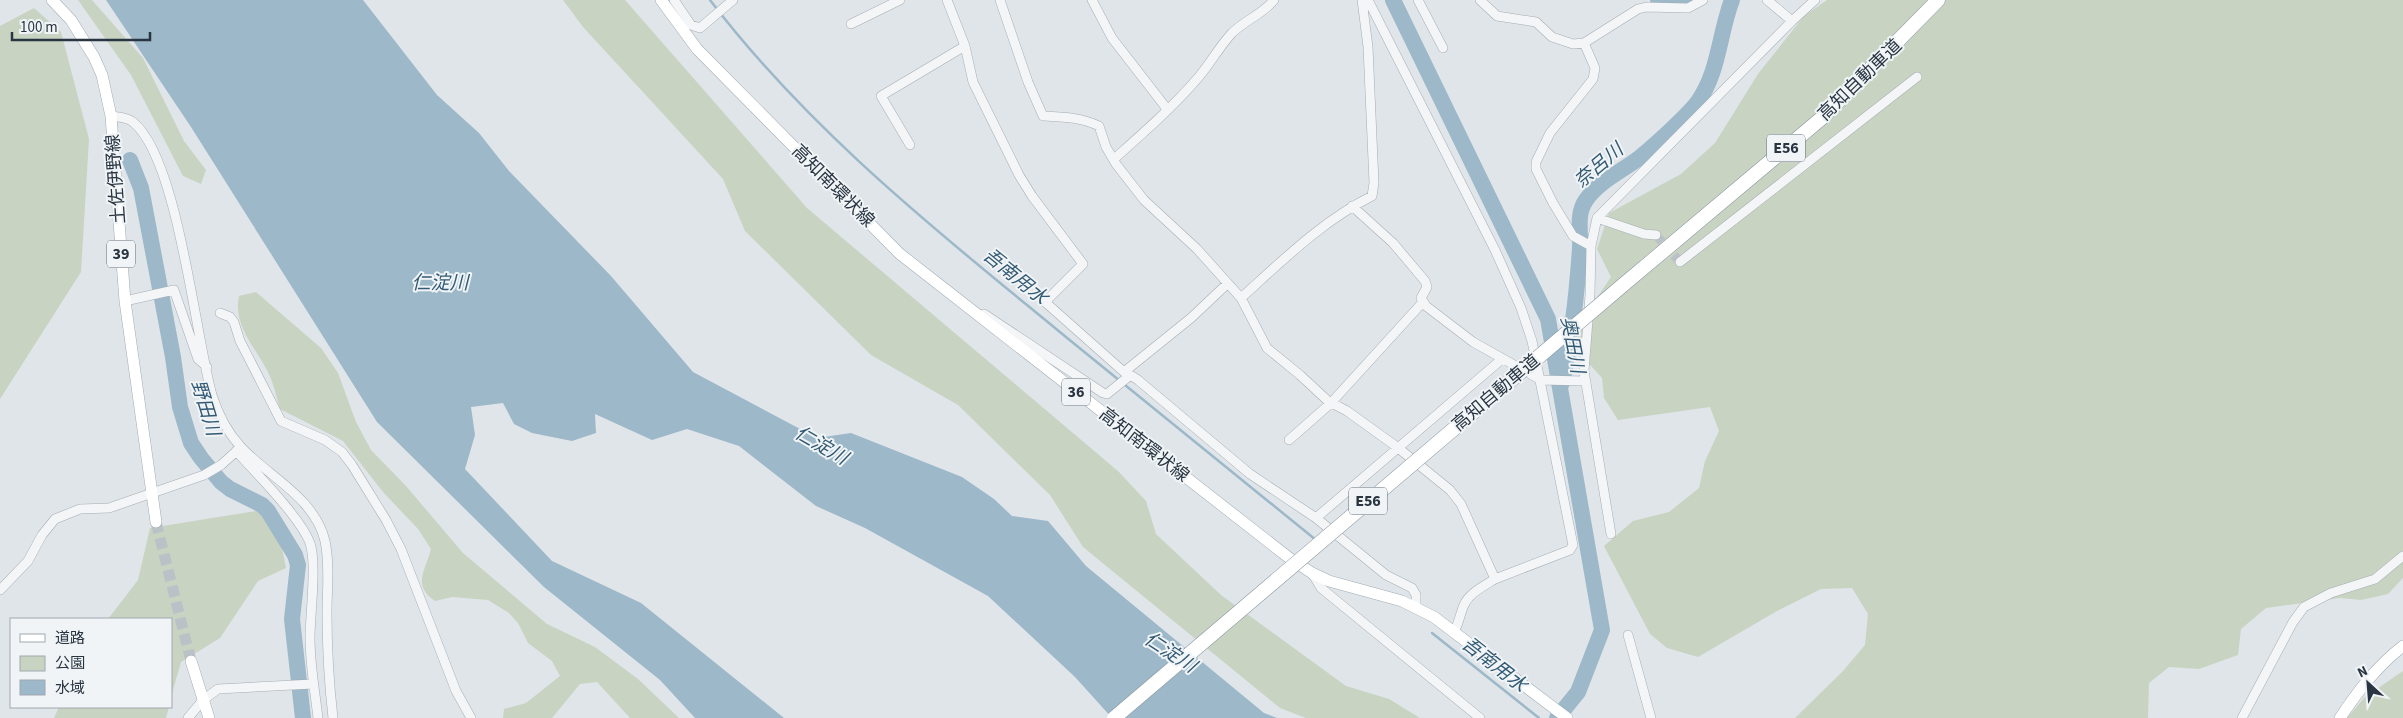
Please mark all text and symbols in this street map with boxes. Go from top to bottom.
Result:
scale bar [12,10,150,42]
text: 100 m [20,17,58,38]
street label: 高知自動車道 [1812,33,1908,127]
street label: 土佐伊野線 [100,133,132,225]
road number: E56 [1767,134,1805,162]
water label: 奈呂川 [1568,136,1631,195]
street label: 高知南環状線 [786,139,880,233]
road number: 39 [107,240,135,268]
water label: 吾南用水 [977,243,1055,313]
water label: 仁淀川 [411,270,470,297]
water label: 奥田川 [1553,314,1591,378]
street label: 高知自動車道 [1447,349,1545,437]
water label: 野田川 [184,377,227,441]
road number: 36 [1062,378,1090,406]
street label: 高知南環状線 [1094,402,1194,488]
water label: 仁淀川 [790,420,854,473]
road number: E56 [1349,488,1387,514]
legend [10,618,172,708]
water label: 仁淀川 [1139,626,1203,681]
text: 道路 [55,628,85,649]
water label: 吾南用水 [1456,631,1534,700]
text: 公園 [55,653,85,674]
north arrow [2343,658,2393,708]
text: N [2354,661,2371,683]
text: 水域 [55,678,85,699]

